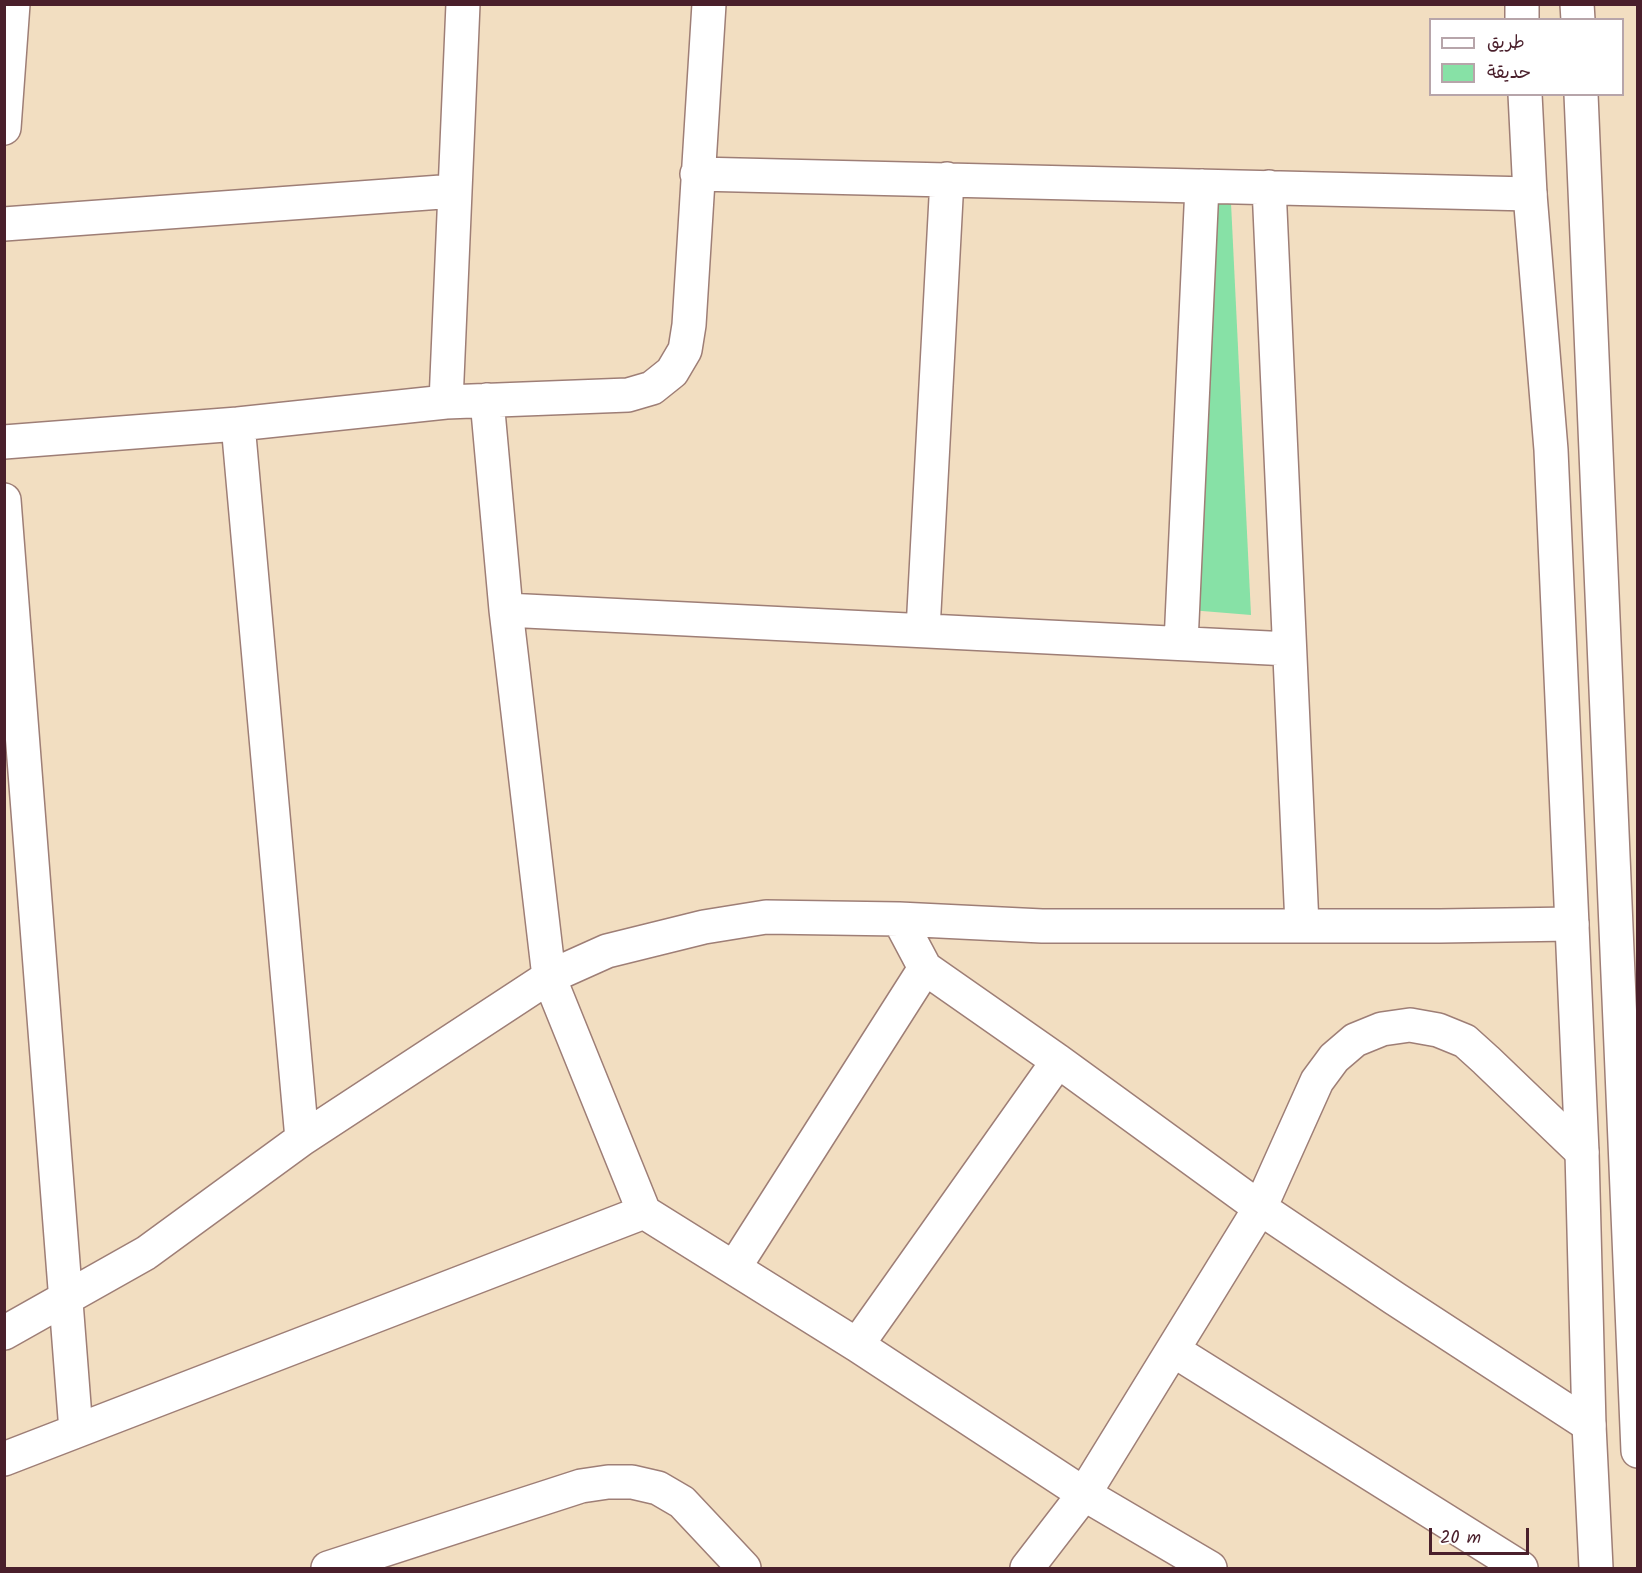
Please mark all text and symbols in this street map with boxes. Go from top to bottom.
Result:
legend [1429,18,1624,96]
text: طريق [1487,29,1525,58]
text: حديقة [1487,59,1531,88]
scale bar [1432,1516,1532,1554]
text: 20 m [1440,1524,1481,1553]

